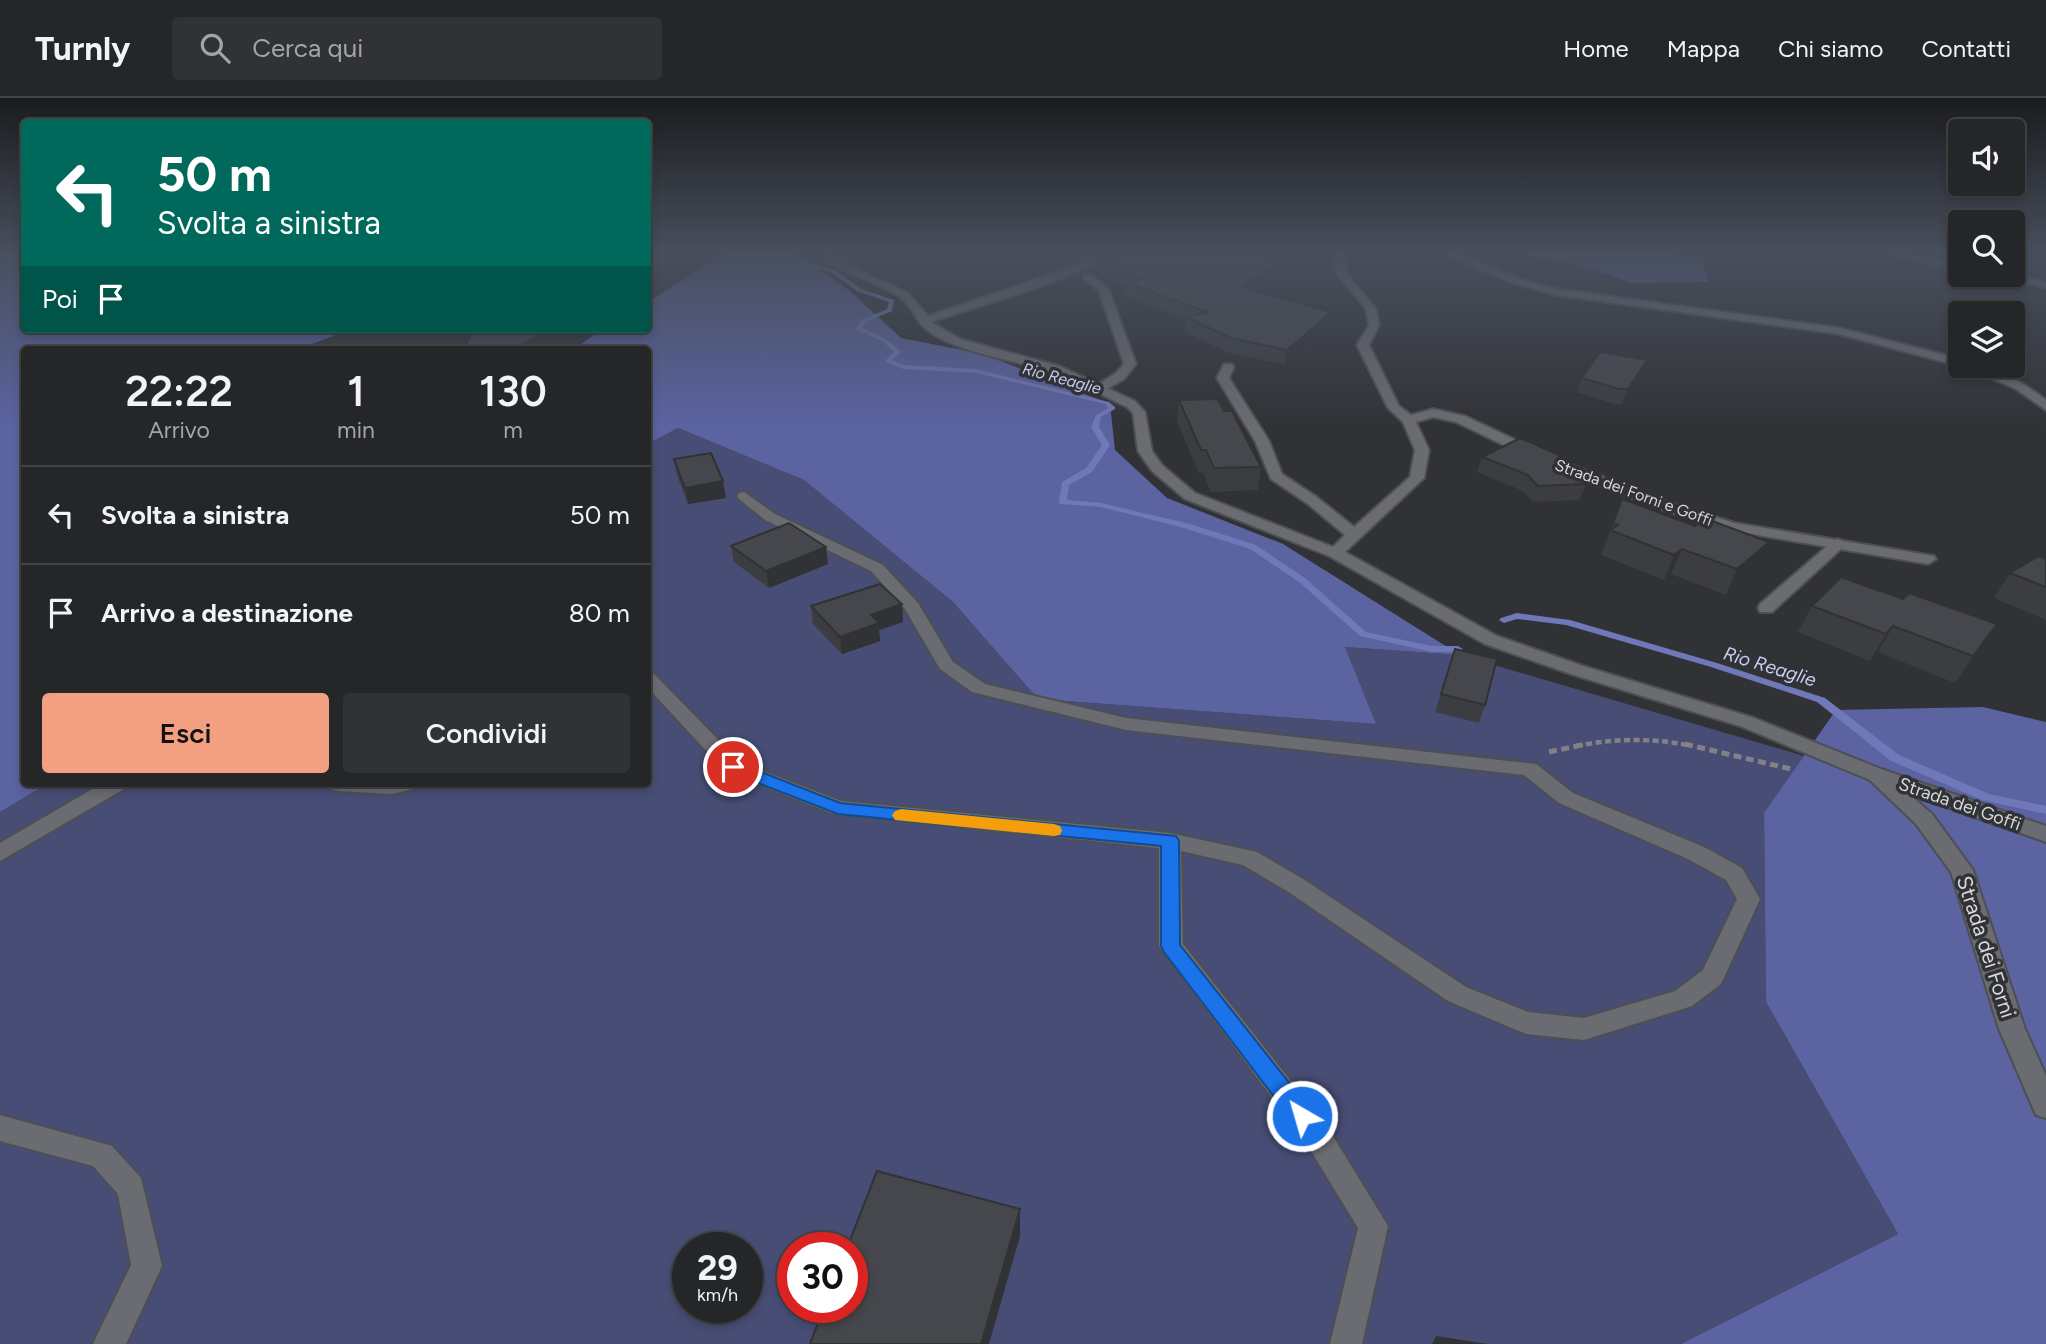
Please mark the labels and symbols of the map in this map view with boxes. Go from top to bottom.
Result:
water label: Rio Reaglie [1021,359,1103,398]
street label: Strada dei Forni e Goffi [1552,455,1715,530]
water label: Rio Reaglie [1721,641,1820,692]
pin [703,737,763,797]
street label: Strada dei Goffi [1896,773,2024,835]
street label: Strada dei Forni [1952,873,2021,1021]
position arrow [1265,1079,1339,1153]
speed limit sign: 30 [777,1232,868,1323]

